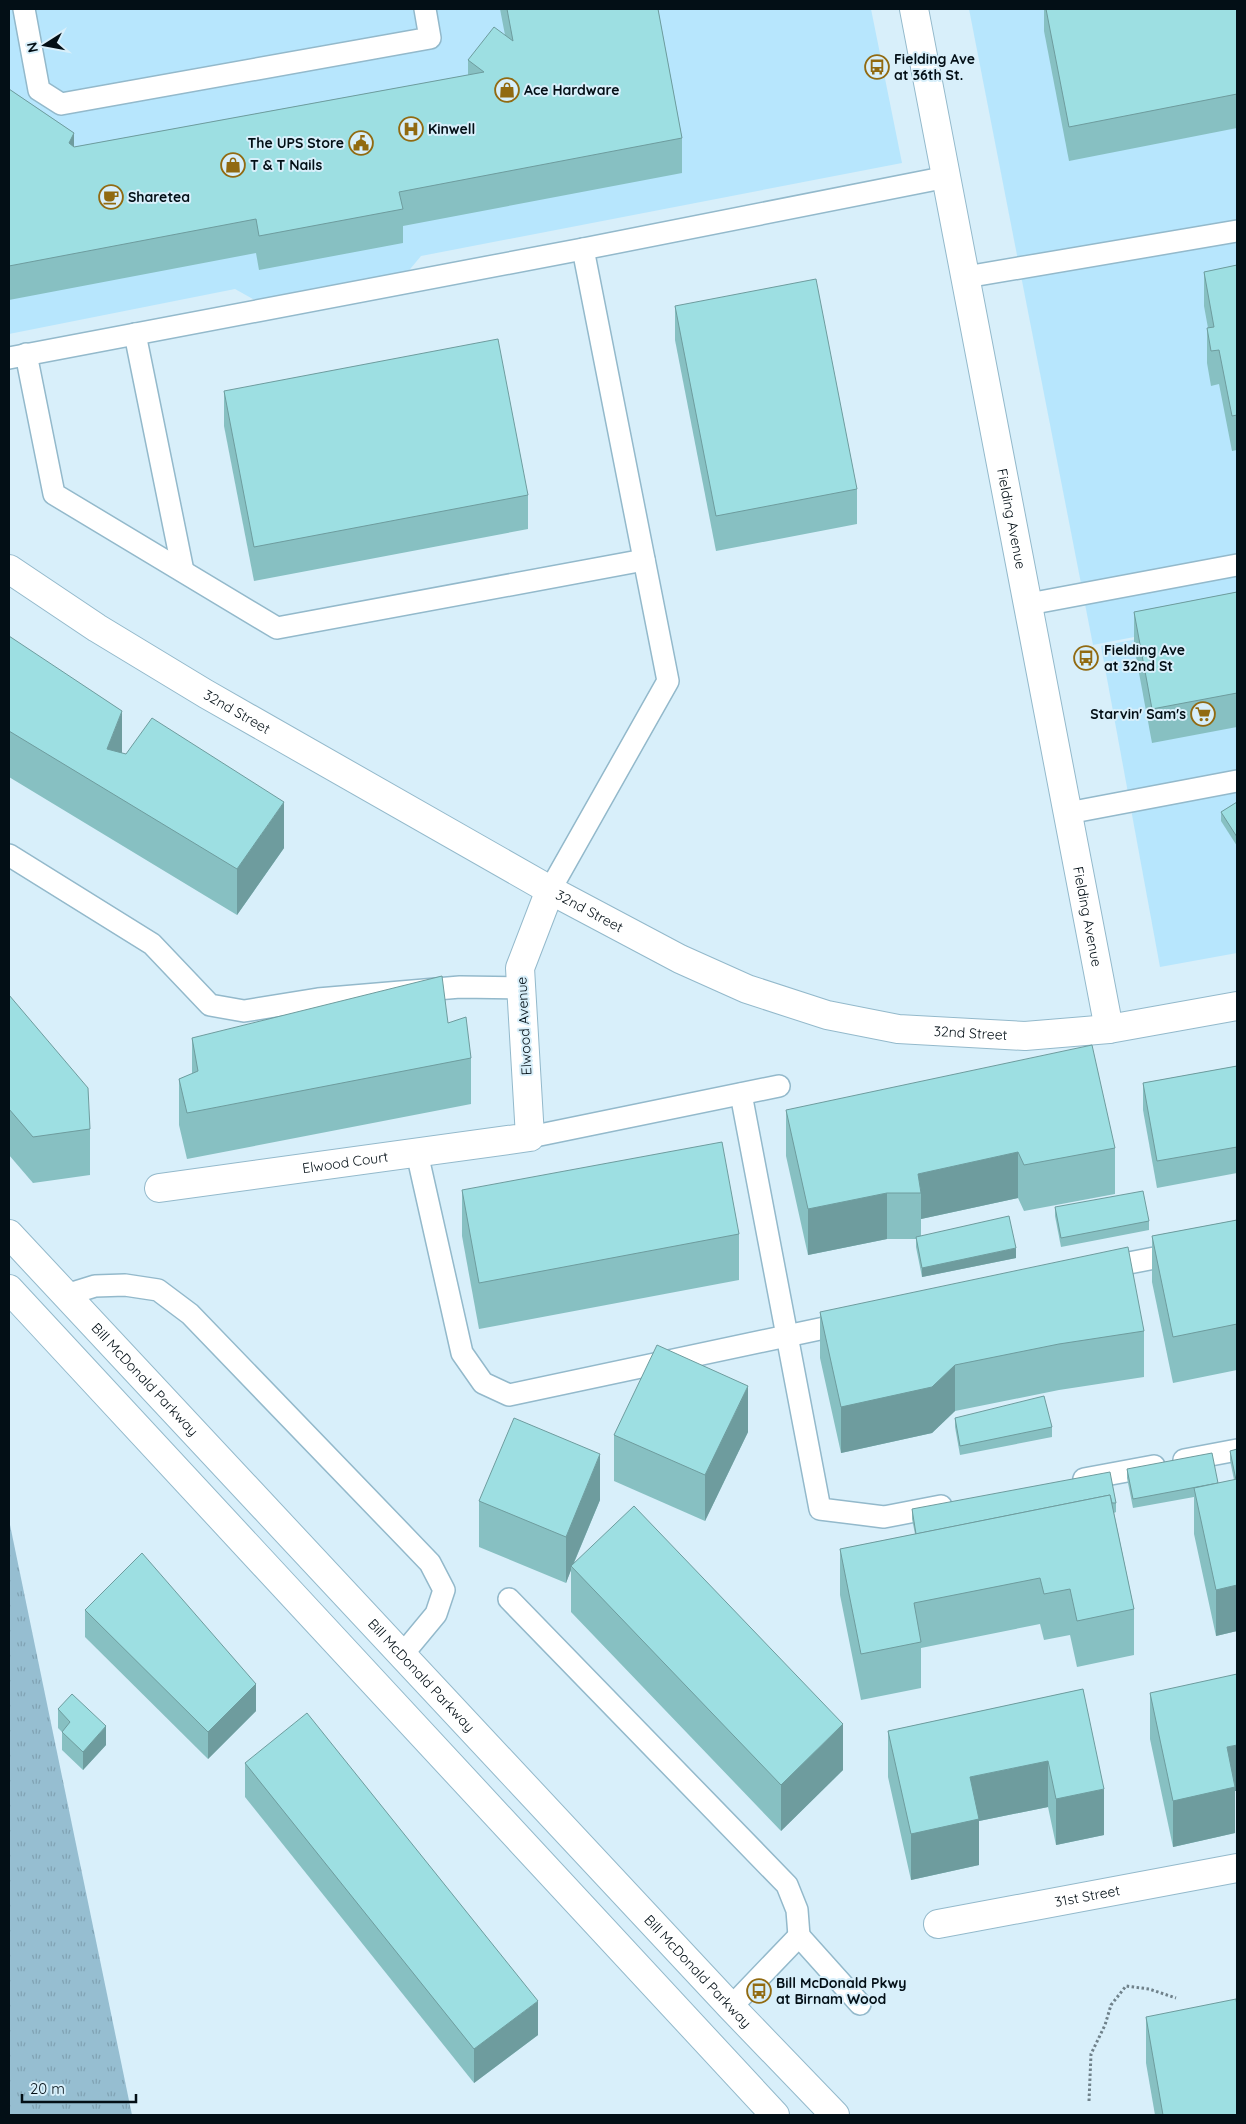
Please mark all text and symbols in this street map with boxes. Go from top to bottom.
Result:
north arrow [20,20,70,70]
text: N [22,41,42,54]
place label: Fielding Ave at 36th St. [894,50,975,84]
bus stop icon: Fielding Ave at 36th St. [864,54,890,80]
shop icon: Ace Hardware [494,77,520,103]
place label: Ace Hardware [524,81,619,99]
hospital icon: Kinwell [398,116,424,142]
place label: Kinwell [428,120,475,138]
public building icon: The UPS Store [348,130,374,156]
place label: The UPS Store [247,134,344,152]
shop icon: T & T Nails [220,152,246,178]
place label: T & T Nails [250,156,322,174]
cafe icon: Sharetea [98,184,124,210]
place label: Sharetea [128,188,190,206]
street label: Fielding Avenue [993,467,1030,571]
place label: Fielding Ave at 32nd St [1104,641,1185,675]
bus stop icon: Fielding Ave at 32nd St [1073,645,1099,671]
street label: 32nd Street [200,686,274,738]
supermarket icon: Starvin' Sam's [1190,701,1216,727]
place label: Starvin' Sam's [1090,705,1186,723]
street label: Fielding Avenue [1069,865,1106,968]
street label: 32nd Street [553,886,627,936]
street label: Elwood Avenue [512,976,536,1076]
street label: 32nd Street [933,1022,1008,1044]
street label: Elwood Court [301,1148,390,1177]
street label: Bill McDonald Parkway [88,1319,202,1440]
street label: Bill McDonald Parkway [364,1615,479,1736]
street label: 31st Street [1053,1881,1122,1911]
street label: Bill McDonald Parkway [640,1911,755,2032]
place label: Bill McDonald Pkwy at Birnam Wood [776,1974,906,2008]
bus stop icon: Bill McDonald Pkwy at Birnam Wood [746,1978,772,2004]
scale bar [22,2072,136,2104]
text: 20 m [30,2079,65,2098]

